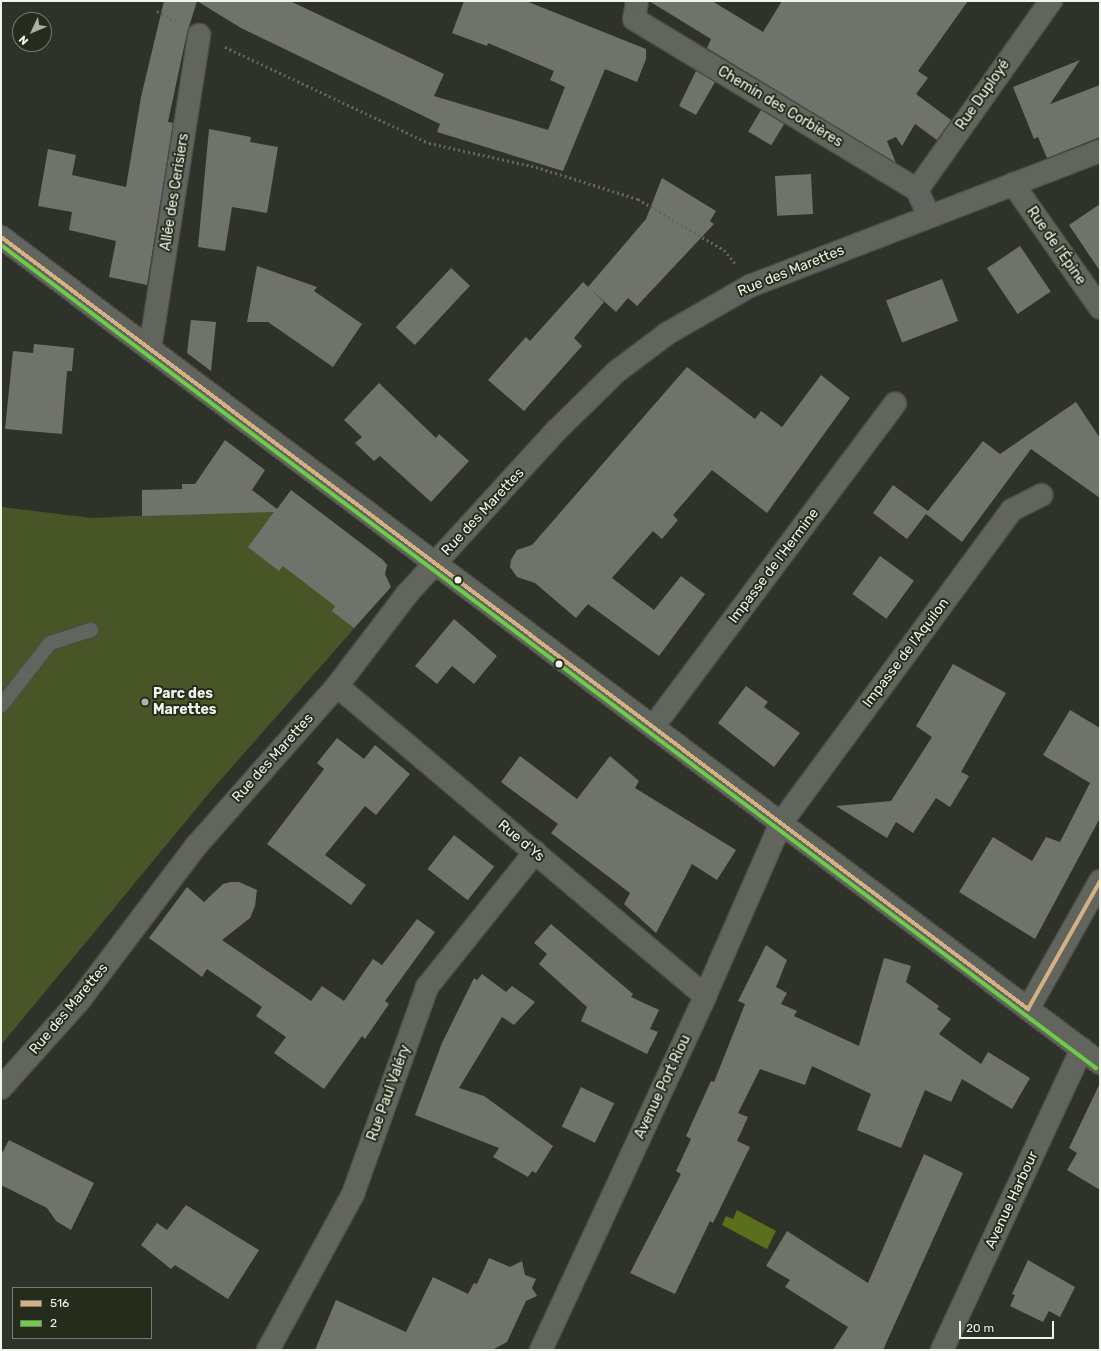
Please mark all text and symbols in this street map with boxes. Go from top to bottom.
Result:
north arrow [12,12,52,52]
text: N [16,33,31,47]
street label: Rue Duployé [953,57,1013,133]
street label: Chemin des Corbières [715,63,845,151]
street label: Allée des Cerisiers [157,132,193,252]
street label: Rue de l'Épine [1023,204,1089,288]
street label: Rue des Marettes [735,242,847,300]
street label: Rue des Marettes [438,465,528,559]
street label: Impasse de l'Hermine [725,505,823,627]
unlabelled marker [453,575,463,585]
street label: Impasse de l'Aquilon [859,595,953,711]
unlabelled marker [554,659,564,669]
place label: Parc des Marettes [153,686,217,718]
marker: Parc des Marettes [140,697,150,707]
street label: Rue des Marettes [229,710,317,806]
street label: Rue d'Ys [494,817,548,865]
street label: Rue des Marettes [26,960,112,1058]
street label: Avenue Port Riou [632,1032,694,1142]
street label: Rue Paul Valéry [364,1043,414,1143]
street label: Avenue Harbour [982,1149,1042,1251]
legend [12,1287,152,1339]
text: 516 [50,1296,69,1310]
scale bar [961,1313,1056,1339]
text: 2 [50,1316,57,1330]
text: 20 m [966,1321,994,1335]

